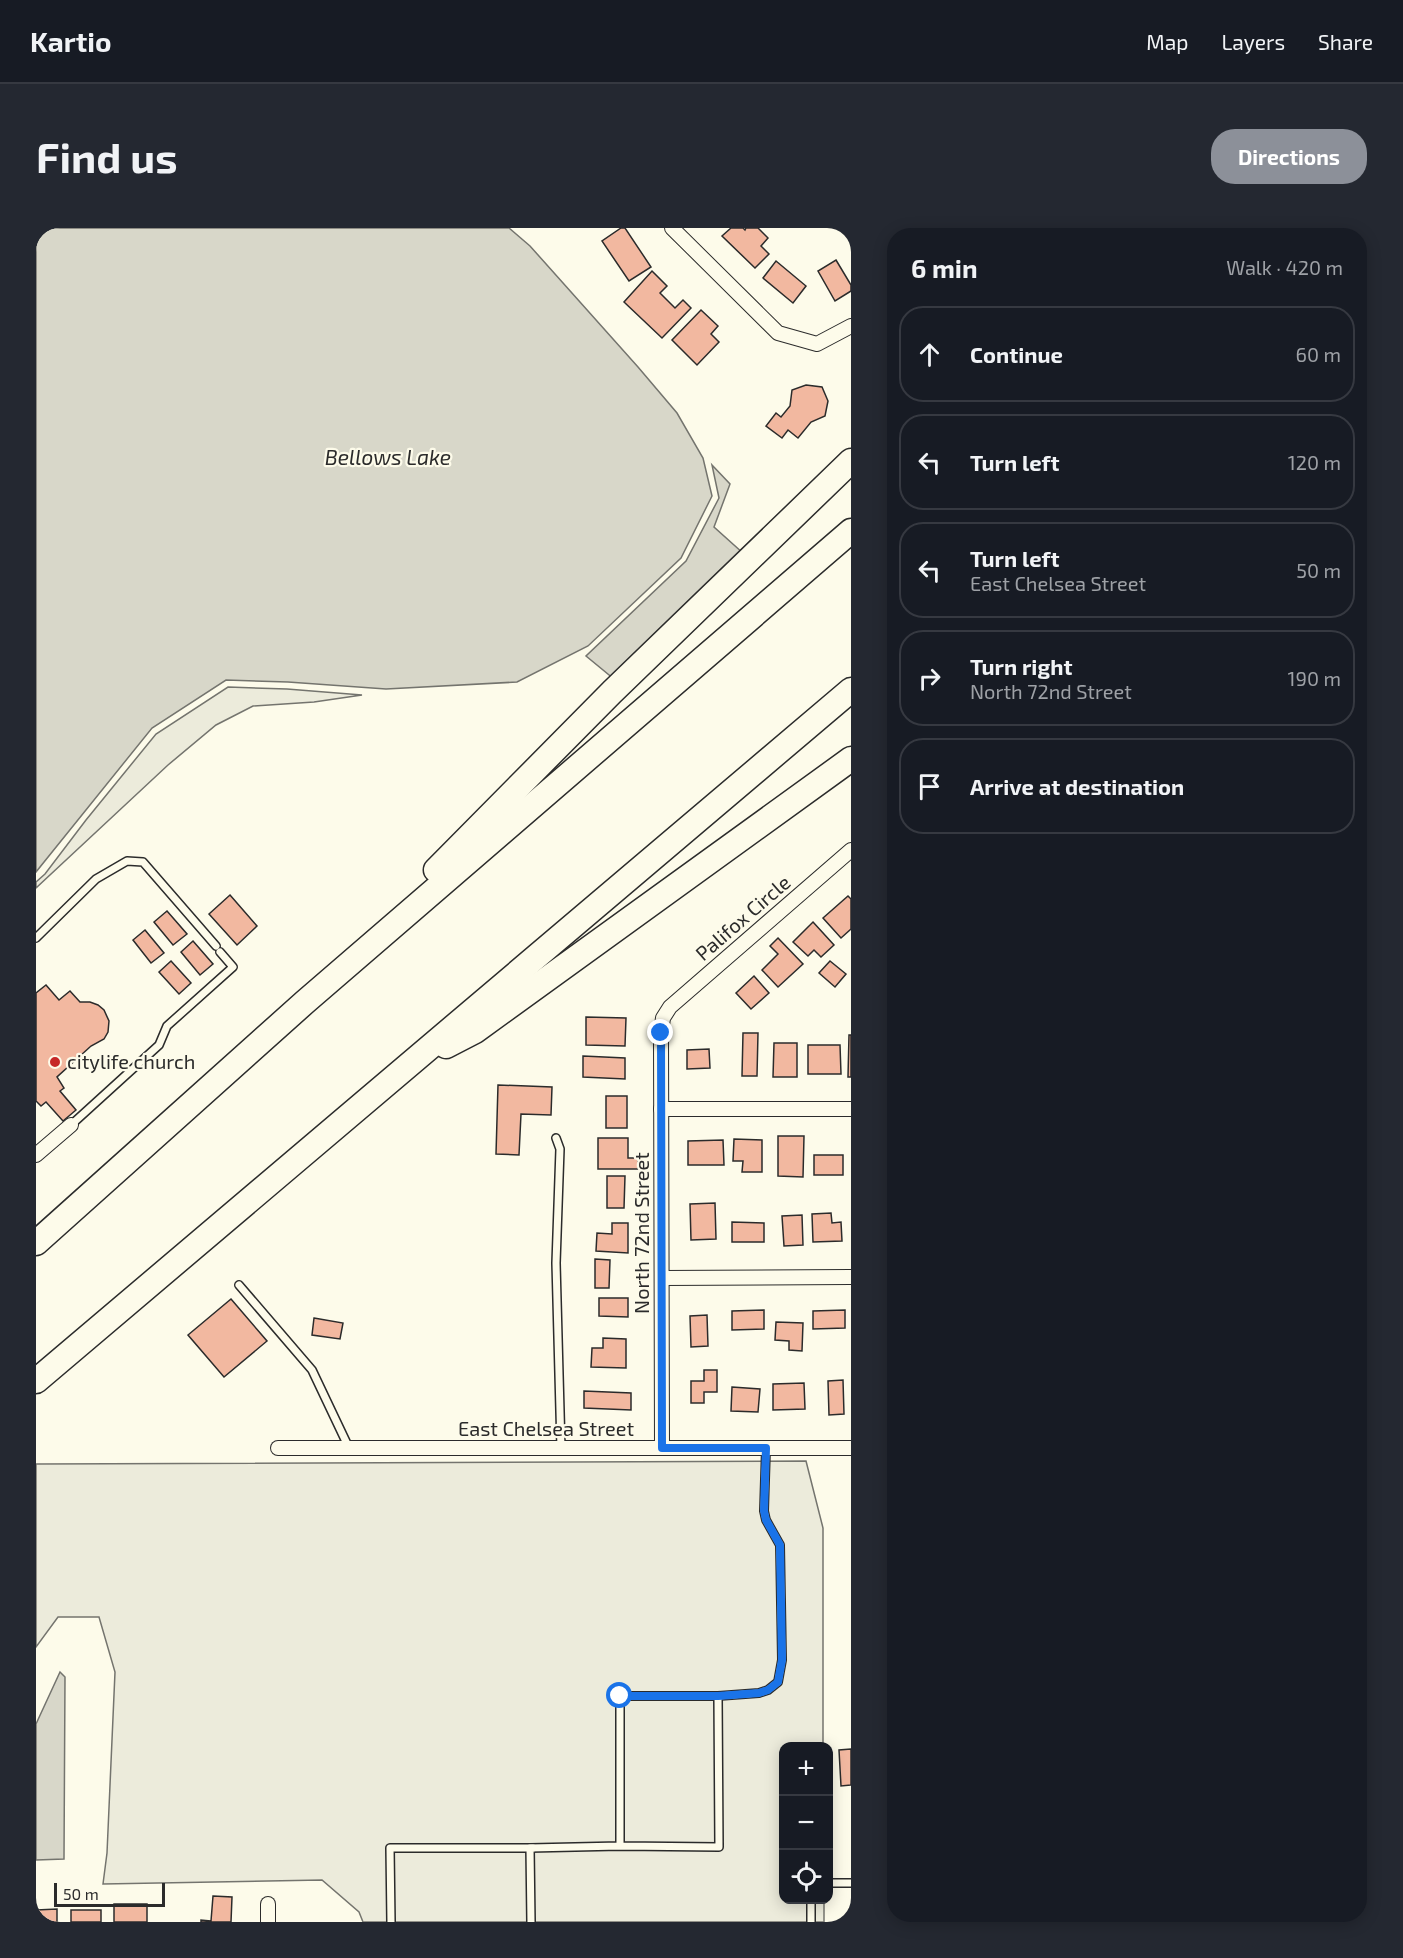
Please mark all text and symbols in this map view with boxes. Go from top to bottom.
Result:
text: Kartio [30,24,111,58]
text: Map [1146,29,1188,54]
text: Layers [1221,29,1285,54]
text: Share [1318,29,1373,54]
button: Directions [1211,129,1367,184]
text: Find us [36,131,178,181]
text: 6 min [911,252,978,283]
text: Walk · 420 m [1226,255,1343,279]
icon: ahead [913,338,946,371]
text: Continue [970,341,1063,367]
text: 60 m [1296,342,1341,366]
water label: Bellows Lake [325,444,451,469]
icon: left [913,446,946,479]
text: Turn left [970,449,1059,475]
text: 120 m [1288,450,1341,474]
text: Turn left [970,545,1059,571]
icon: left [913,554,946,587]
text: 50 m [1296,558,1341,582]
text: East Chelsea Street [970,571,1146,595]
text: Turn right [970,653,1072,679]
icon: right [913,662,946,695]
text: 190 m [1288,666,1341,690]
text: North 72nd Street [970,679,1132,703]
icon: arrive [913,770,946,803]
text: Arrive at destination [970,773,1184,799]
street label: Palifox Circle [690,870,795,965]
route end [647,1019,673,1045]
place label: citylife church [67,1049,195,1073]
marker: citylife church [48,1055,62,1069]
street label: North 72nd Street [629,1152,653,1314]
street label: East Chelsea Street [458,1416,634,1440]
route start [606,1682,632,1708]
map controls [779,1742,833,1904]
button: + [779,1742,833,1796]
button: − [779,1796,833,1850]
button: locate [779,1850,833,1904]
scale bar [54,1880,165,1908]
text: 50 m [63,1884,99,1903]

